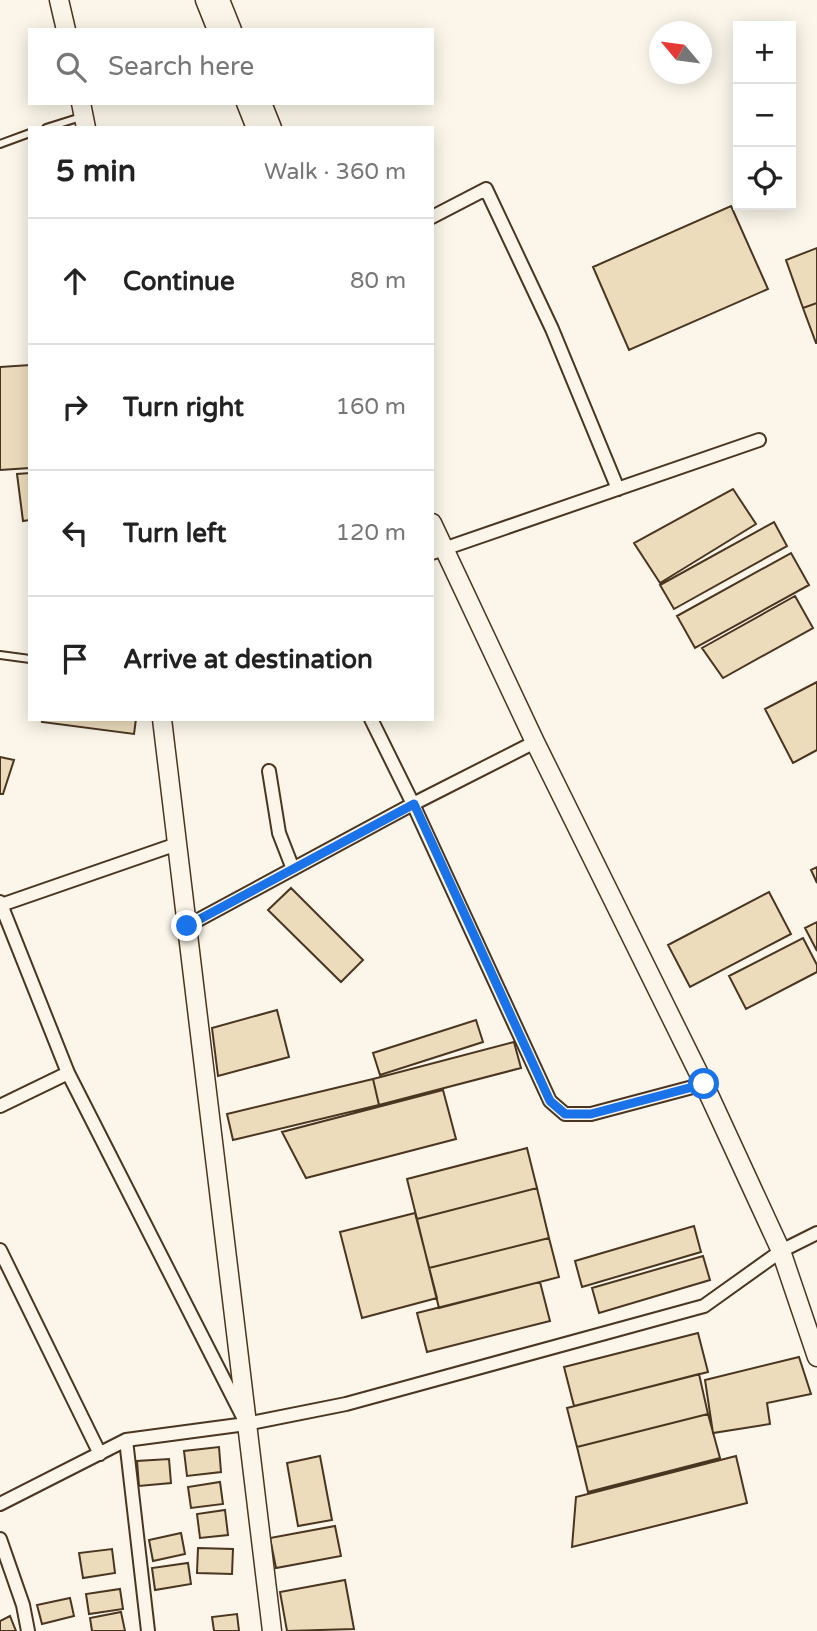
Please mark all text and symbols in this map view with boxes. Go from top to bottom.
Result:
north arrow [649,21,712,84]
map controls [733,21,796,210]
button: + [733,21,796,84]
search box [28,28,434,105]
icon: search [52,48,90,86]
text: Search here [108,51,254,82]
button: − [733,84,796,147]
button: locate [733,147,796,210]
text: 5 min [56,153,136,190]
text: Walk · 360 m [264,158,406,186]
icon: ahead [56,262,94,300]
text: Continue [123,266,235,297]
text: 80 m [350,267,406,295]
icon: right [56,388,94,426]
text: Turn right [123,392,244,423]
text: 160 m [336,393,406,421]
icon: left [56,514,94,552]
text: Turn left [123,518,226,549]
text: 120 m [336,519,406,547]
icon: arrive [56,640,94,678]
text: Arrive at destination [123,644,373,675]
route end [171,910,202,941]
route start [688,1068,719,1099]

